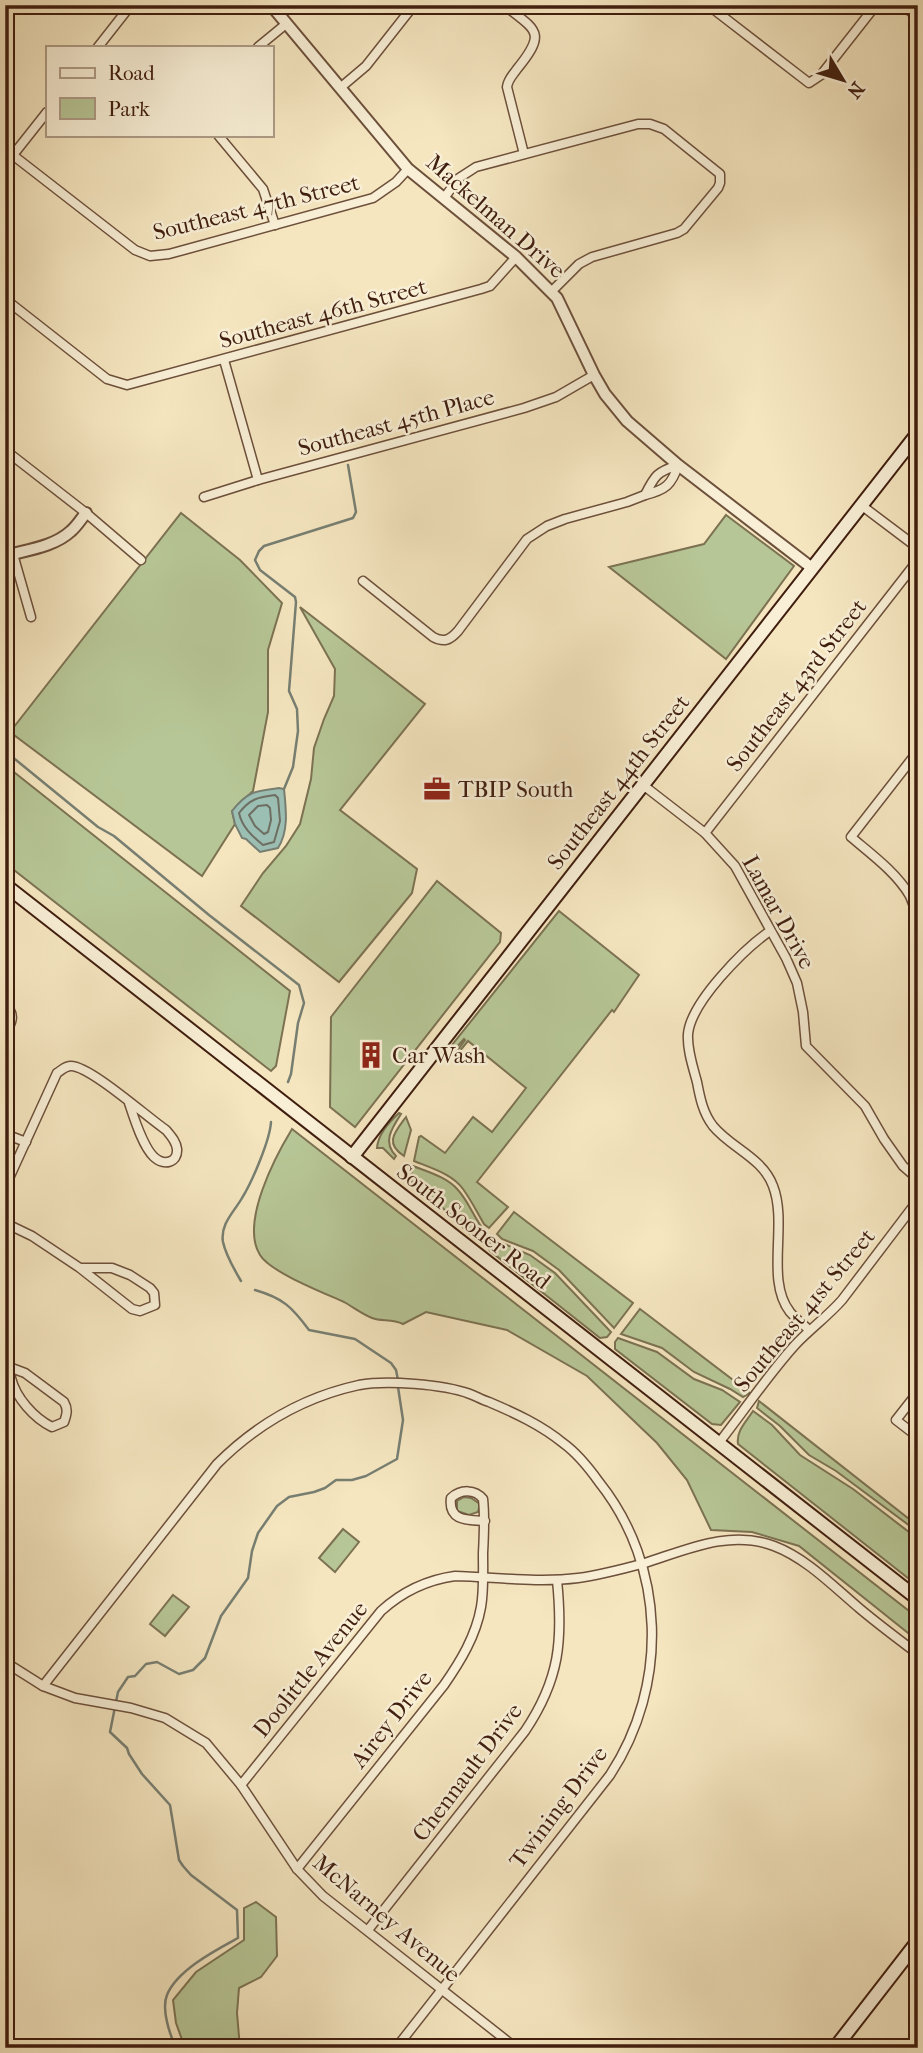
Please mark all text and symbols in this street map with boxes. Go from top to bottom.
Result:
legend [46,46,273,136]
north arrow [808,46,878,116]
text: Road [108,61,155,85]
text: N [842,77,869,103]
text: Park [108,97,150,121]
street label: Mackelman Drive [421,149,571,284]
street label: Southeast 47th Street [150,169,362,246]
street label: Southeast 46th Street [216,273,430,354]
street label: Southeast 45th Place [295,383,497,462]
street label: Southeast 43rd Street [721,594,872,777]
street label: Southeast 44th Street [542,689,695,875]
office icon: TBIP South [422,774,452,804]
place label: TBIP South [458,776,574,803]
street label: Lamar Drive [736,851,821,974]
building icon: Car Wash [356,1040,386,1070]
place label: Car Wash [392,1042,486,1069]
street label: South Sooner Road [391,1158,556,1295]
street label: Southeast 41st Street [728,1223,881,1398]
street label: Doolittle Avenue [247,1596,373,1743]
street label: Airey Drive [345,1665,438,1774]
street label: Chennault Drive [407,1698,528,1847]
street label: Twining Drive [504,1741,613,1874]
street label: McNarney Avenue [308,1849,466,1988]

